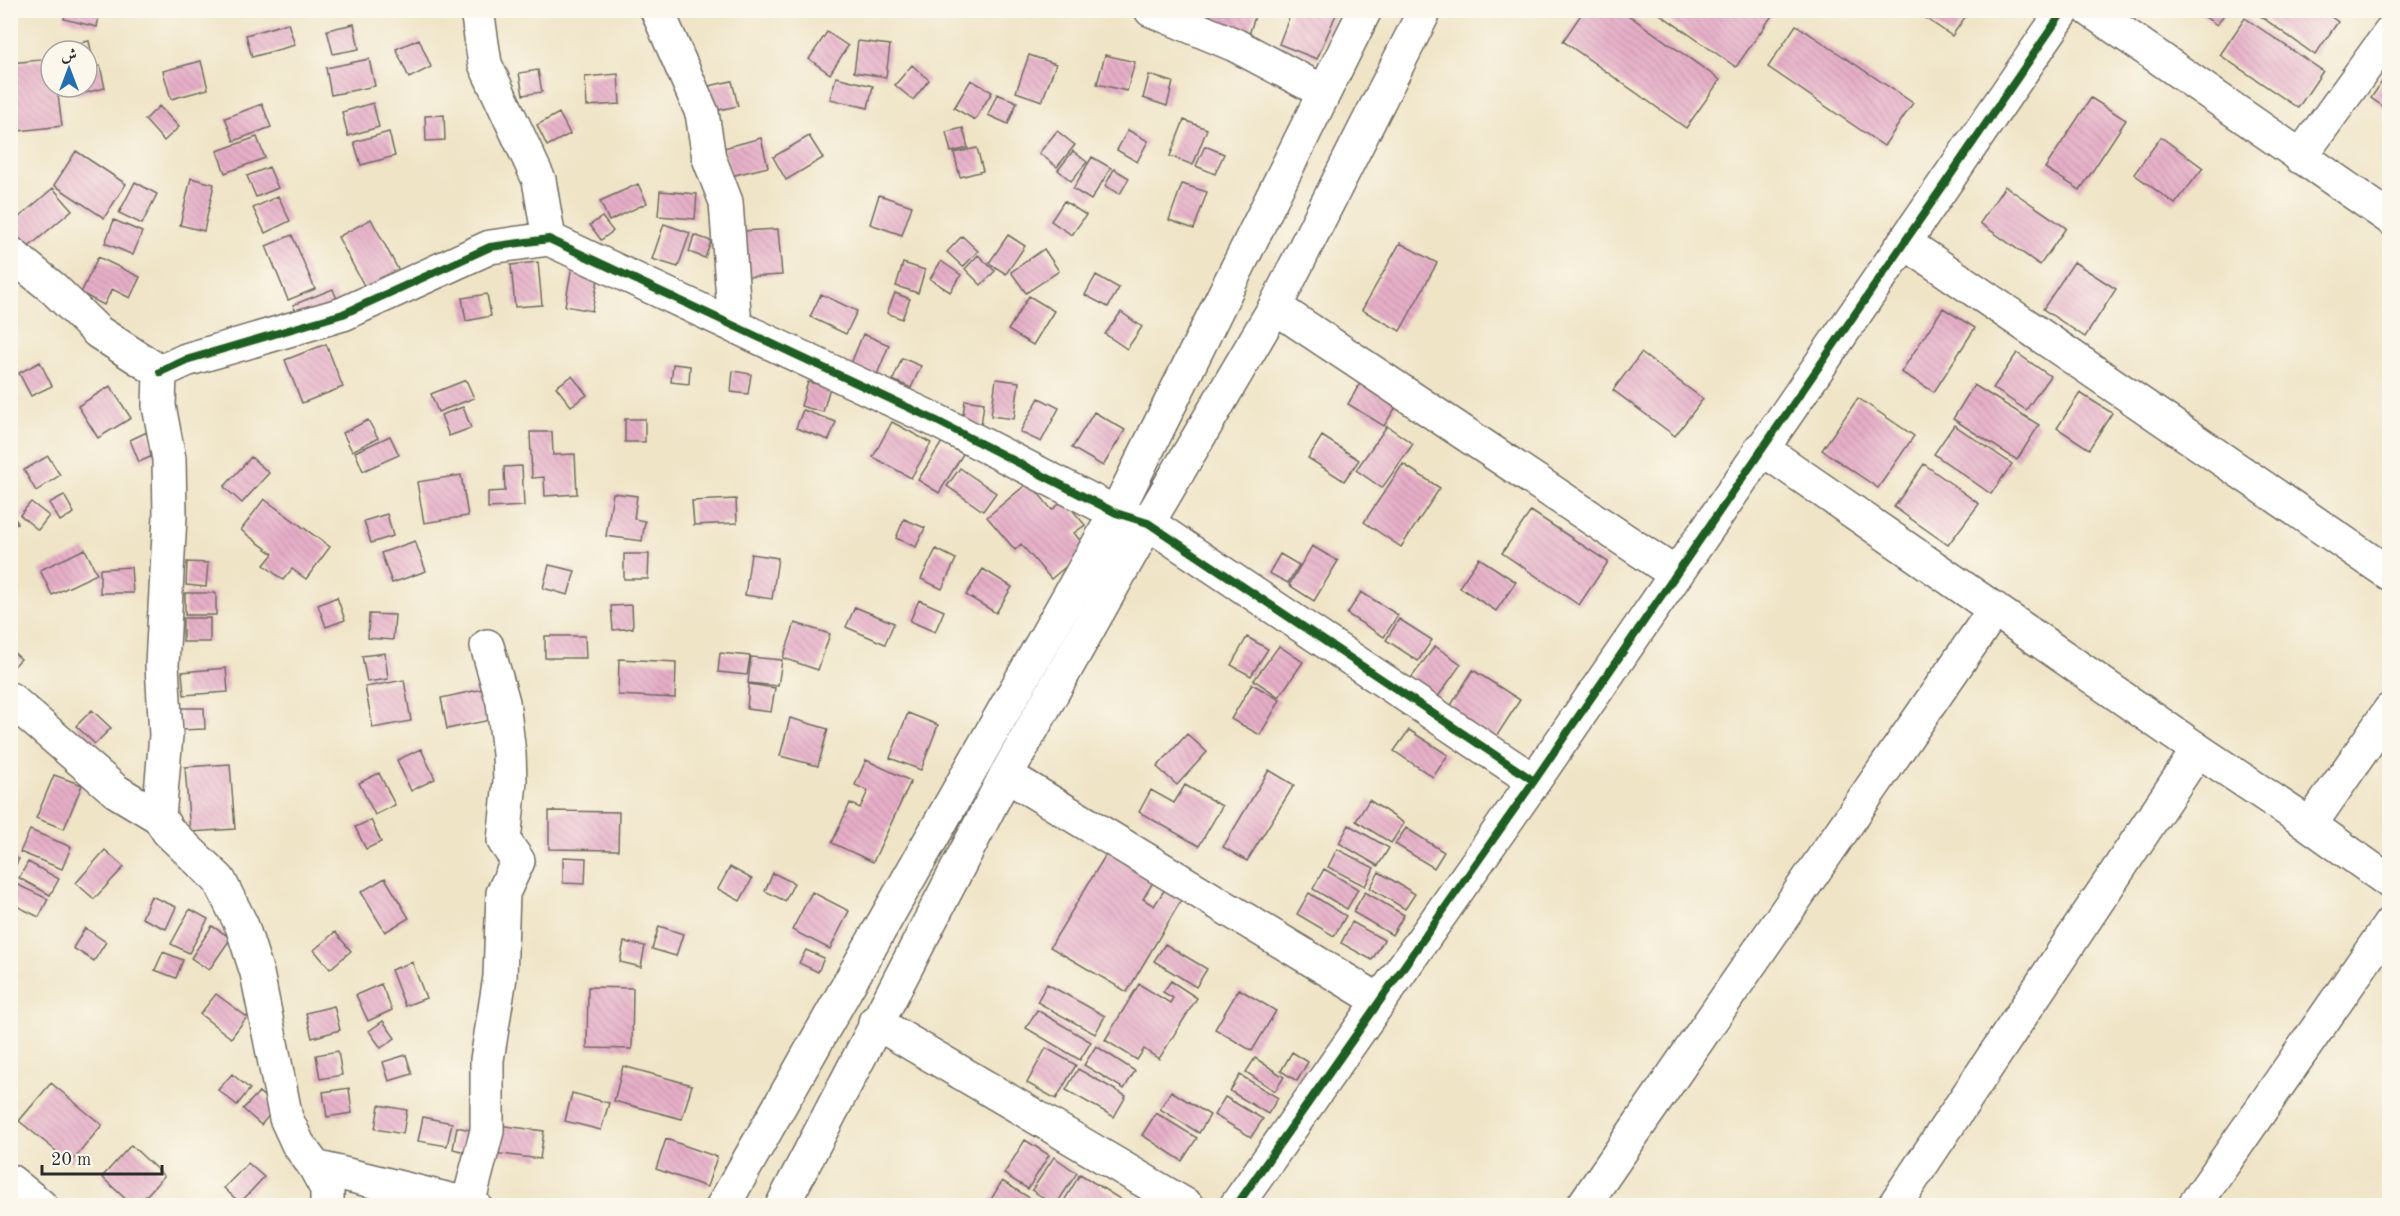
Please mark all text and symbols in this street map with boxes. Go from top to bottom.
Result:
north arrow [39,39,99,99]
text: ش [61,48,77,64]
scale bar [42,1138,162,1176]
text: 20 m [51,1151,91,1169]

